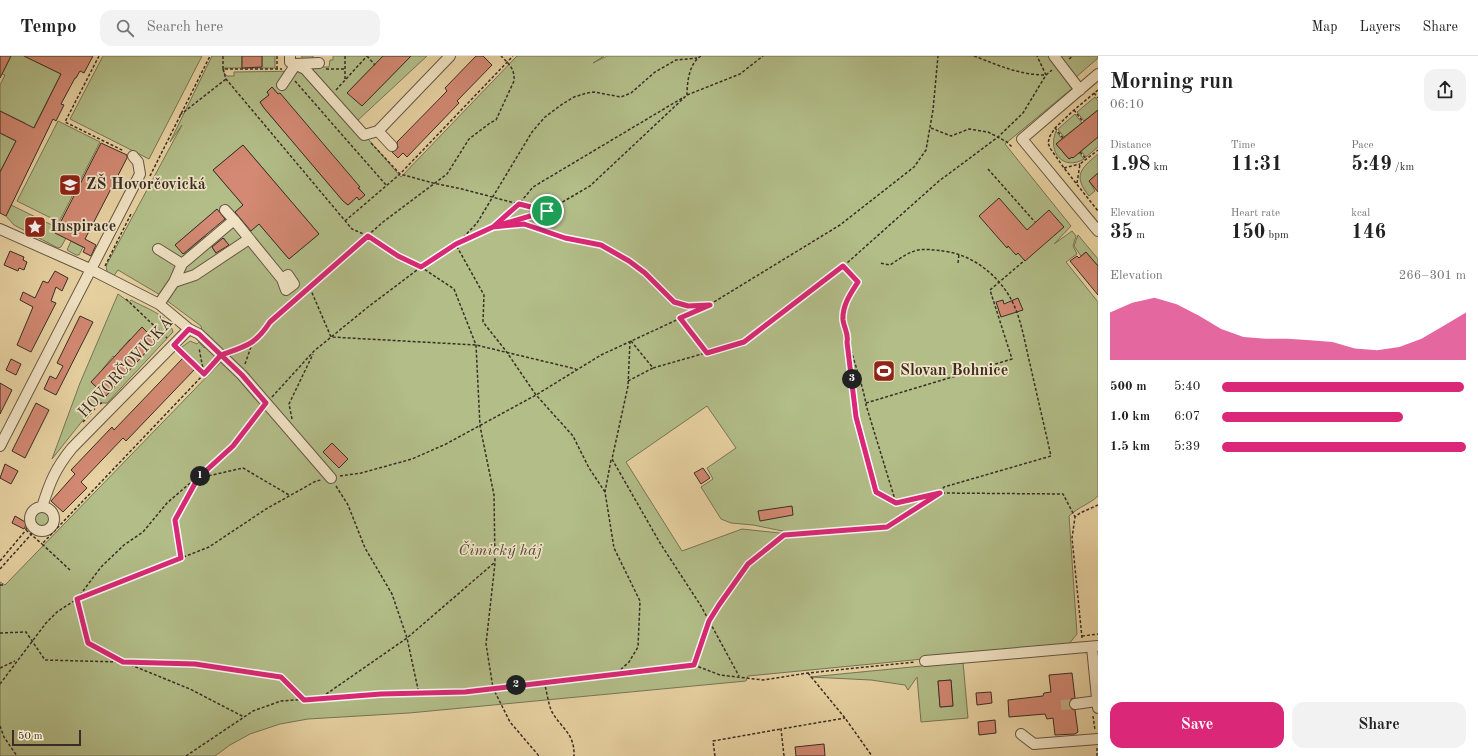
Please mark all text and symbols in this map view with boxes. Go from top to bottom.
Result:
search box [100,10,380,46]
icon: search [114,17,136,39]
text: Tempo [20,18,76,37]
text: Search here [146,20,223,35]
text: Map [1312,20,1338,34]
text: Layers [1360,20,1401,34]
text: Share [1423,20,1458,34]
button: share [1424,69,1466,111]
text: Morning run [1110,71,1233,93]
text: 06:10 [1110,98,1144,111]
text: Distance [1110,140,1151,151]
text: Time [1231,140,1255,151]
text: Pace [1351,140,1374,151]
text: 1.98 [1110,155,1150,175]
text: 11:31 [1231,155,1283,175]
text: 5:49 [1351,155,1392,175]
text: km [1150,162,1168,173]
text: /km [1392,162,1414,173]
school or university icon: ZŠ Hovorčovická [57,172,83,198]
place label: ZŠ Hovorčovická [86,173,206,193]
pin [530,194,564,228]
icon: arrive [536,200,558,222]
text: Elevation [1110,208,1155,219]
text: Heart rate [1231,208,1280,219]
text: kcal [1351,208,1370,219]
place icon: Inspirace [22,214,48,240]
place label: Inspirace [50,219,116,235]
text: 35 [1110,223,1133,243]
text: 150 [1231,223,1265,243]
text: 146 [1351,223,1386,243]
text: m [1133,230,1145,241]
text: bpm [1265,230,1289,241]
text: Elevation [1110,269,1163,282]
text: 266–301 m [1399,269,1466,282]
street label: HOVORČOVICKÁ [72,311,176,421]
sports icon: Slovan Bohnice [871,358,897,384]
place label: Slovan Bohnice [900,363,1008,379]
pin: 3 [842,369,862,389]
text: 3 [849,373,855,384]
text: 500 m [1110,380,1147,393]
text: 5:40 [1174,380,1200,393]
text: 1.0 km [1110,410,1150,423]
text: 6:07 [1174,410,1200,423]
text: 1.5 km [1110,440,1150,453]
text: 5:39 [1174,440,1200,453]
pin: 1 [190,466,210,486]
text: 1 [197,470,203,481]
park label: Čimický háj [458,540,543,559]
pin: 2 [506,675,526,695]
text: 2 [513,679,519,690]
button: Save [1110,702,1284,748]
button: Share [1292,702,1466,748]
scale bar [12,728,81,747]
text: 50 m [18,731,43,742]

